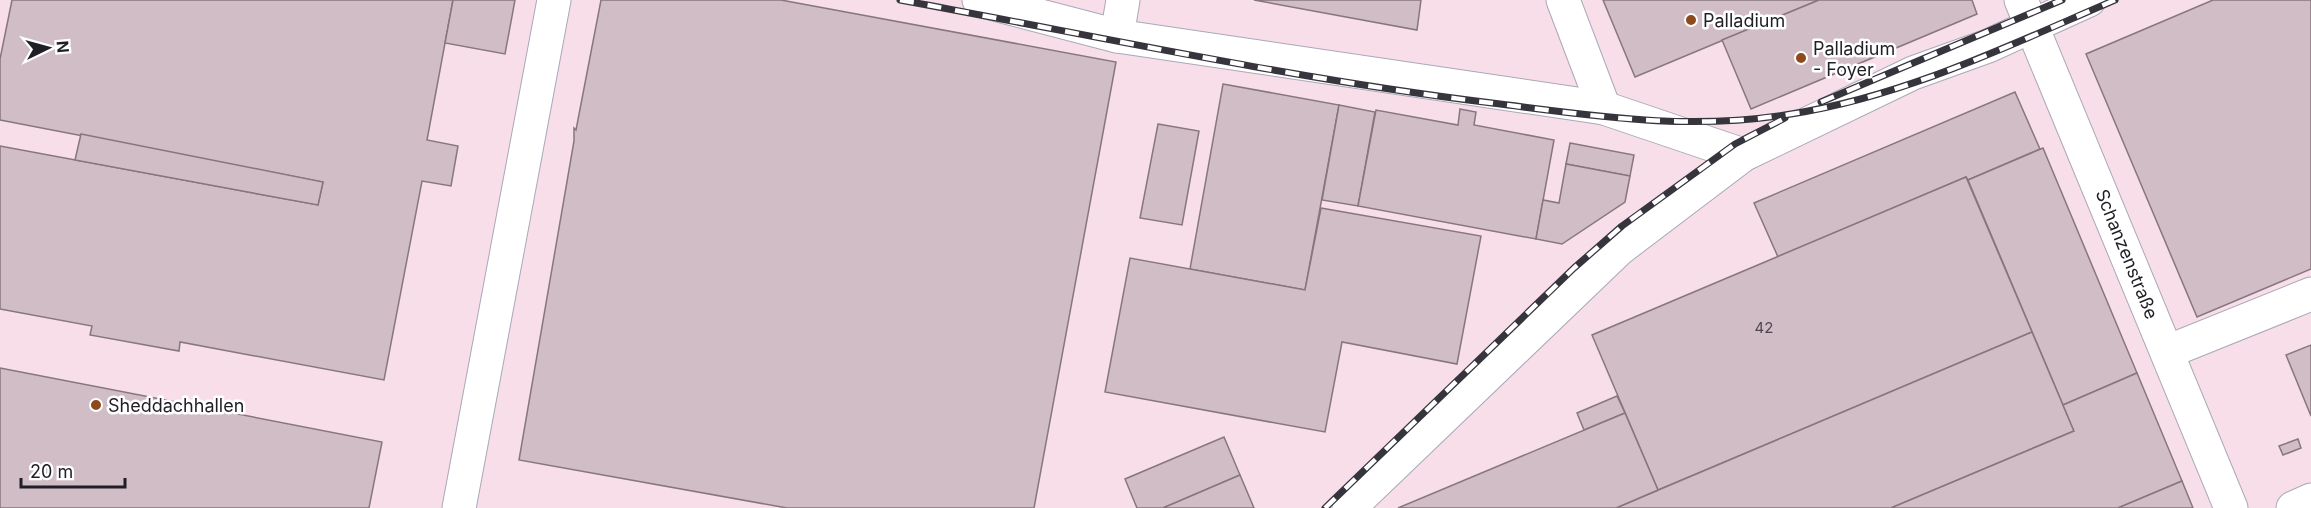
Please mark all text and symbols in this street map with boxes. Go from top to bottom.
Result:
place label: Palladium [1703,10,1785,31]
marker: Palladium [1684,13,1698,27]
north arrow [18,18,78,78]
place label: Palladium - Foyer [1813,38,1895,80]
text: N [52,40,73,54]
marker: Palladium - Foyer [1794,51,1808,65]
street label: Schanzenstraße [2091,186,2163,322]
house number: 42 [1755,318,1773,337]
place label: Sheddachhallen [108,395,244,416]
marker: Sheddachhallen [89,398,103,412]
scale bar [21,451,124,489]
text: 20 m [30,461,73,482]

